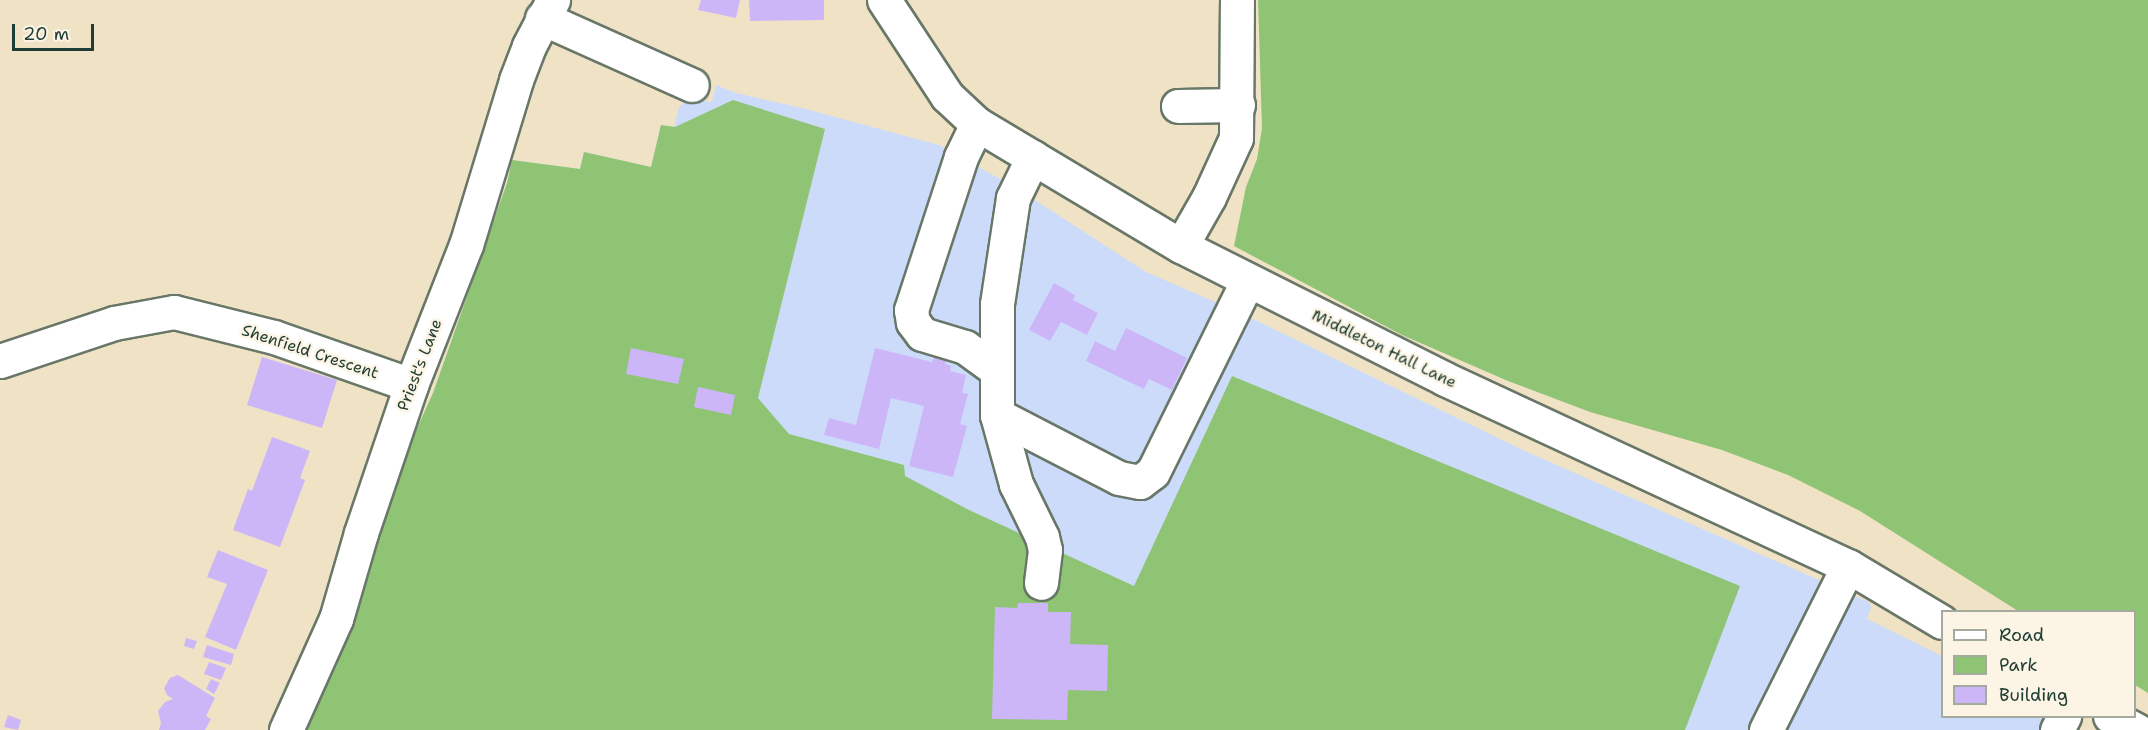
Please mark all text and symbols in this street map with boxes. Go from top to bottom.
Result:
scale bar [15,12,98,50]
text: 20 m [23,22,69,46]
street label: Middleton Hall Lane [1309,306,1459,392]
street label: Priest's Lane [394,316,446,414]
street label: Shenfield Crescent [239,321,381,383]
legend [1941,610,2136,718]
text: Road [1999,623,2044,647]
text: Park [1999,653,2038,677]
text: Building [1999,683,2068,707]

